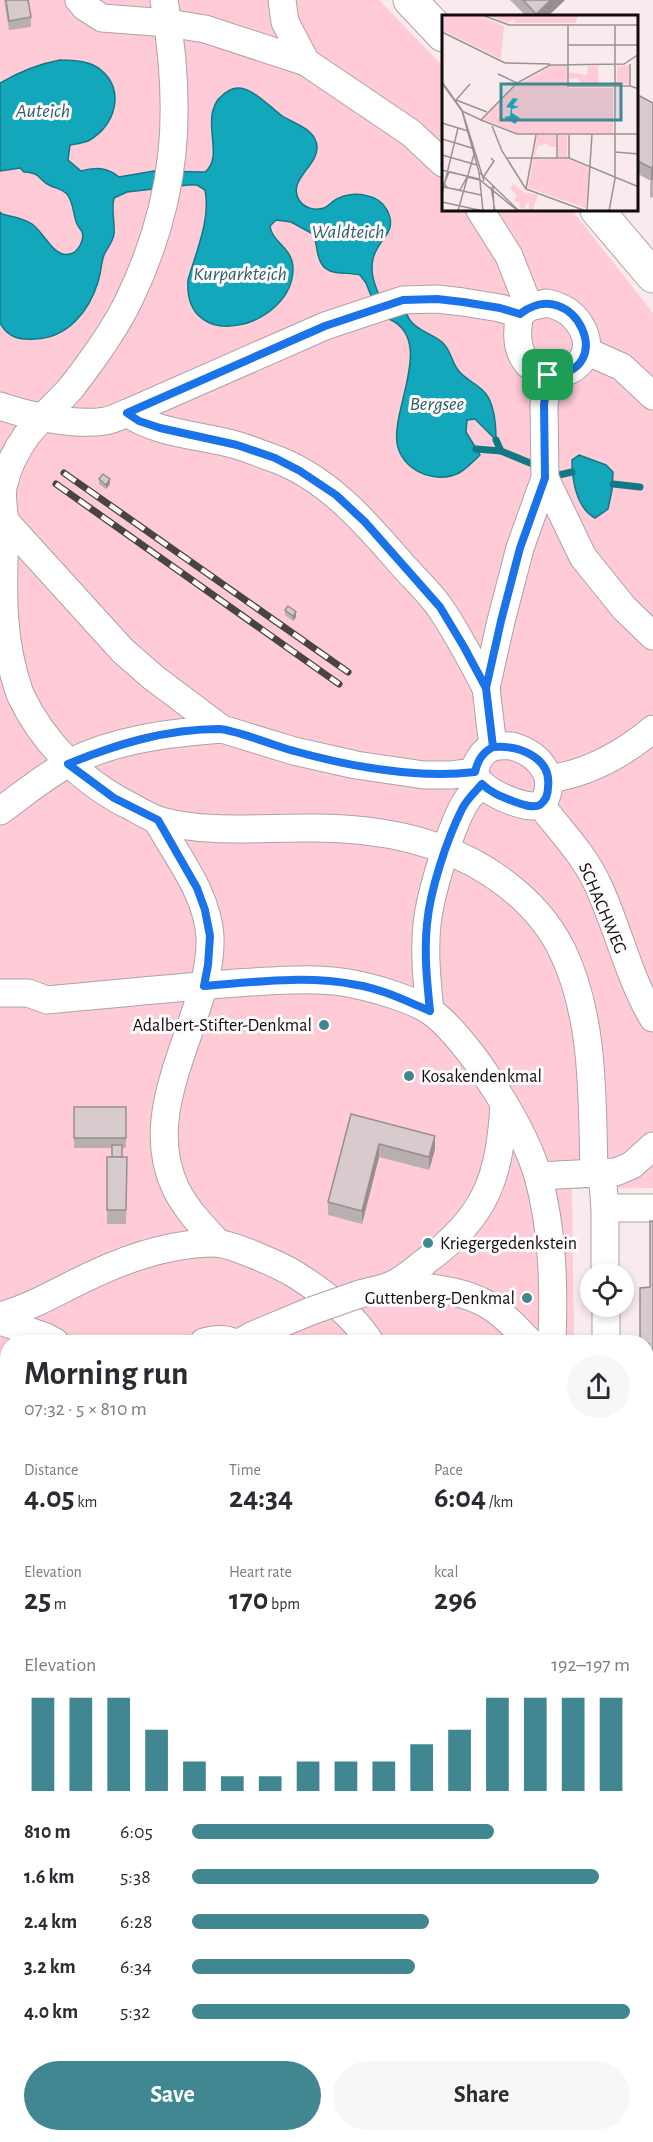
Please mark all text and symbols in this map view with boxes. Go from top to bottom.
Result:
inset map [442,15,638,212]
water label: Auteich [15,101,70,121]
water label: Waldteich [312,222,384,242]
water label: Kurparkteich [193,264,287,284]
pin [522,349,573,400]
icon: arrive [531,358,564,391]
water label: Bergsee [410,394,465,414]
street label: SCHACHWEG [575,860,629,957]
place label: Adalbert-Stifter-Denkmal [133,1017,312,1035]
marker: Adalbert-Stifter-Denkmal [317,1018,331,1032]
place label: Kosakendenkmal [421,1068,542,1086]
marker: Kosakendenkmal [402,1069,416,1083]
place label: Kriegergedenkstein [440,1235,577,1253]
marker: Kriegergedenkstein [421,1236,435,1250]
map controls [580,1263,634,1317]
button: locate [580,1263,634,1317]
place label: Guttenberg-Denkmal [365,1290,515,1308]
marker: Guttenberg-Denkmal [520,1291,534,1305]
button: share [567,1355,630,1418]
text: Morning run [24,1358,188,1391]
text: 07:32 · 5 × 810 m [24,1399,147,1419]
text: Distance [24,1462,78,1478]
text: Time [229,1462,261,1478]
text: Pace [434,1462,463,1478]
text: 4.05 [24,1483,75,1513]
text: 24:34 [229,1483,293,1513]
text: 6:04 [434,1483,486,1513]
text: km [75,1494,97,1510]
text: /km [486,1494,513,1510]
text: Elevation [24,1564,82,1580]
text: Heart rate [229,1564,292,1580]
text: kcal [434,1564,458,1580]
text: 25 [24,1585,51,1615]
text: 170 [229,1585,268,1615]
text: 296 [434,1585,477,1615]
text: m [51,1596,67,1612]
text: bpm [268,1596,300,1612]
text: Elevation [24,1655,96,1675]
text: 192–197 m [551,1655,630,1675]
text: 810 m [24,1822,71,1842]
text: 6:05 [120,1822,153,1842]
text: 1.6 km [24,1867,75,1887]
text: 5:38 [120,1867,151,1887]
text: 2.4 km [24,1912,77,1932]
text: 6:28 [120,1912,153,1932]
text: 3.2 km [24,1957,76,1977]
text: 6:34 [120,1957,152,1977]
text: 4.0 km [24,2002,78,2022]
text: 5:32 [120,2002,150,2022]
button: Save [24,2061,321,2130]
button: Share [333,2061,630,2130]

